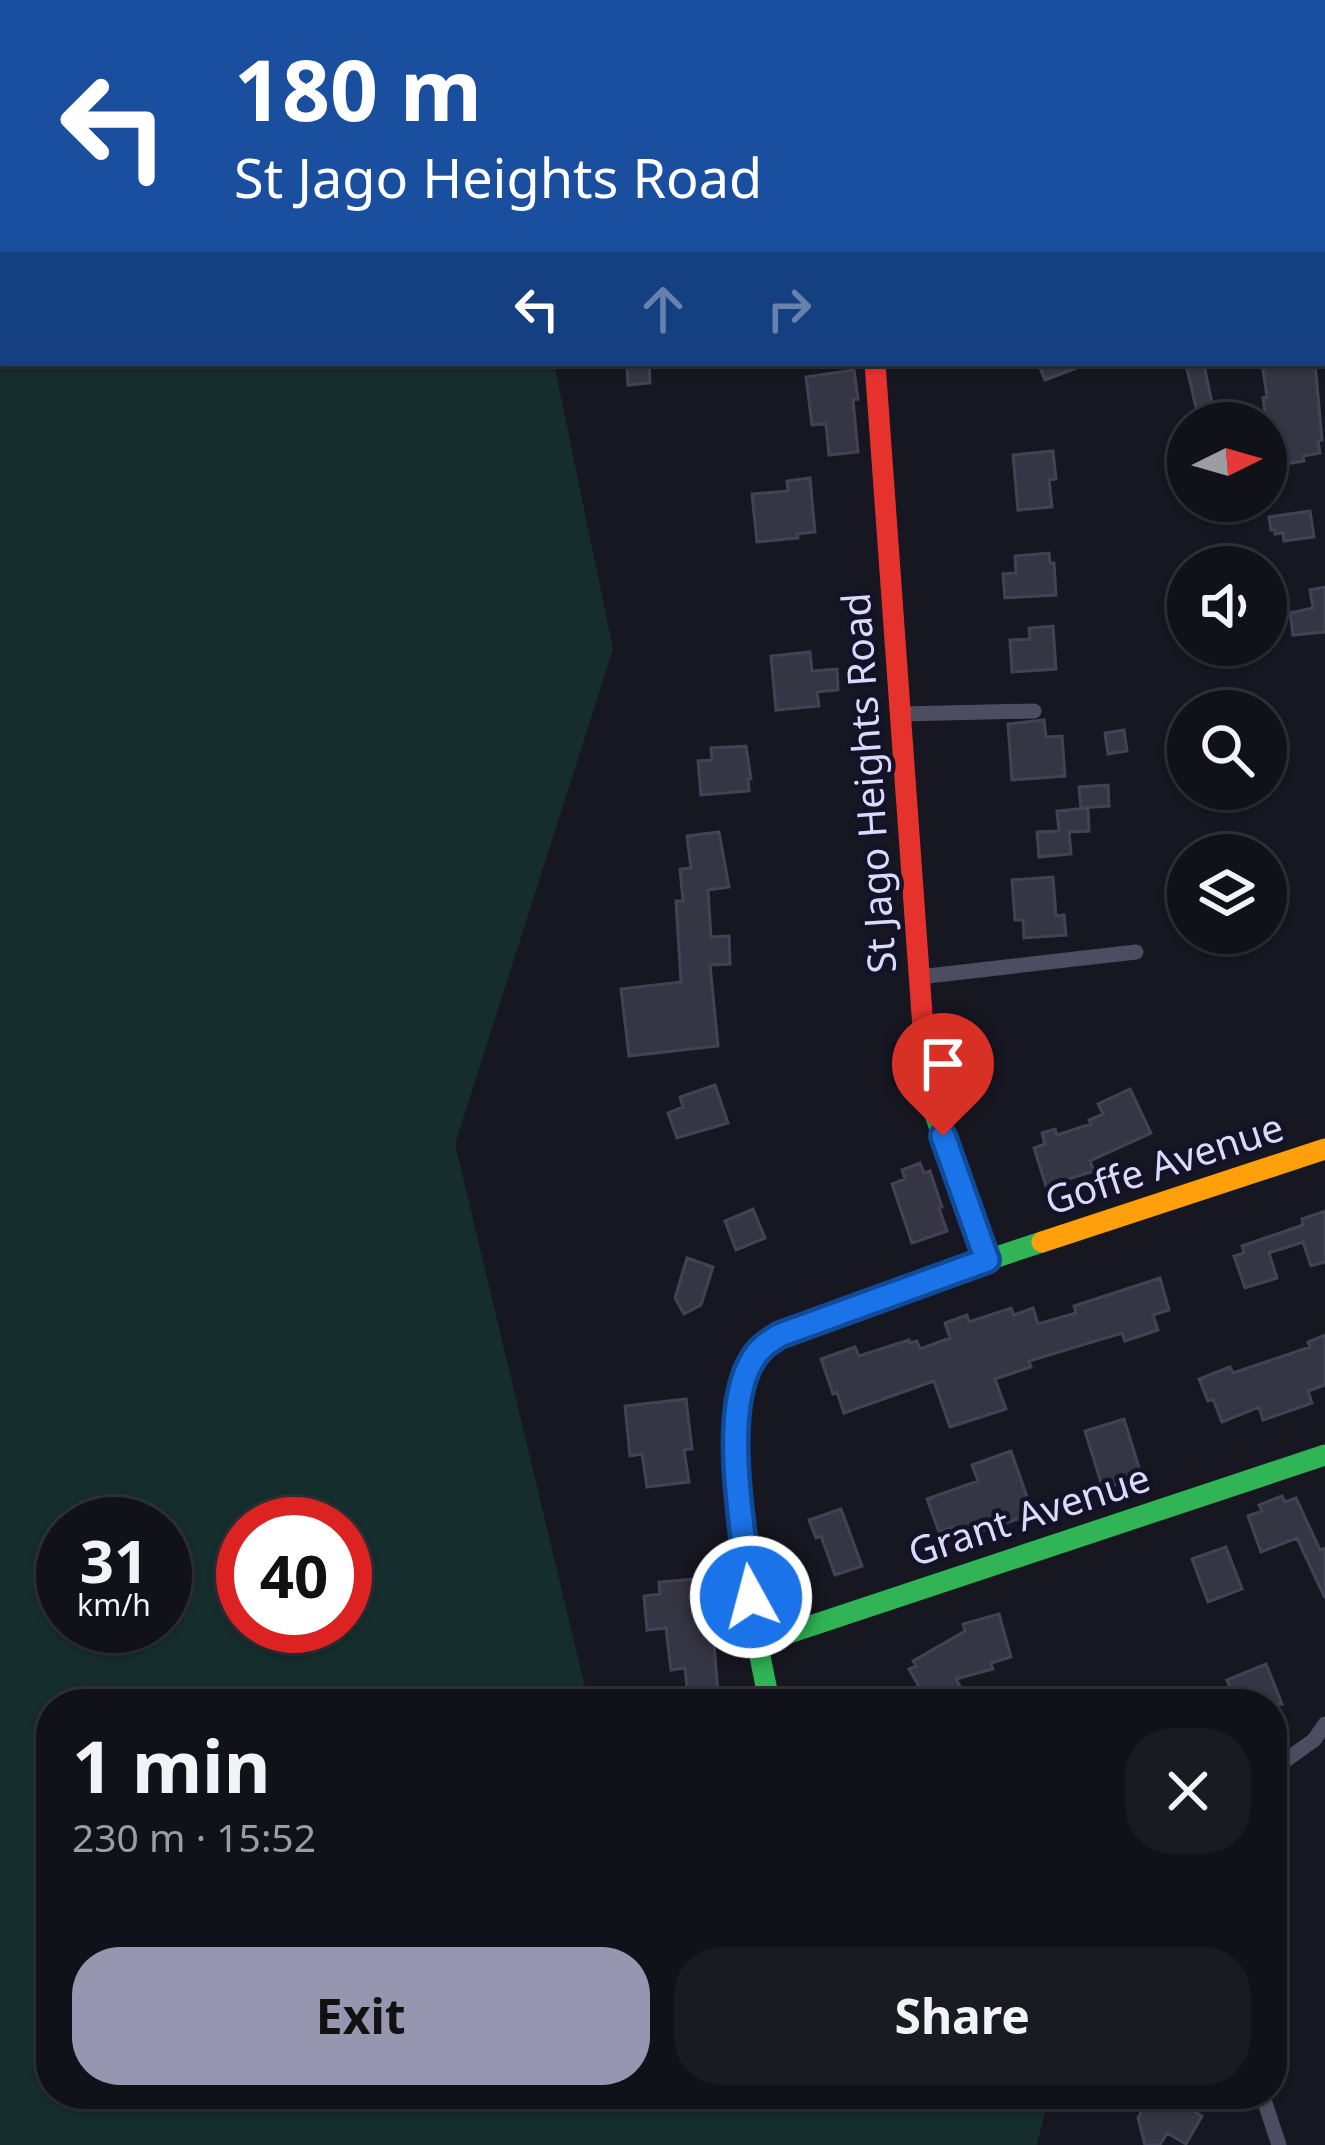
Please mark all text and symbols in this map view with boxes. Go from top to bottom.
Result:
text: 180 m [234,31,482,146]
icon: left [36,48,192,204]
text: St Jago Heights Road [234,140,762,214]
icon: left [504,276,570,342]
icon: ahead [630,276,696,342]
icon: right [756,276,822,342]
north arrow [1167,402,1287,522]
map controls [1167,402,1287,954]
button: sound [1167,546,1287,666]
street label: St Jago Heights Road [828,591,907,975]
button: search [1167,690,1287,810]
button: layers [1167,834,1287,954]
pin [892,1013,994,1136]
icon: arrive [910,1031,976,1097]
street label: Goffe Avenue [1037,1099,1290,1226]
street label: Grant Avenue [901,1450,1156,1578]
speed limit sign: 40 [216,1497,372,1653]
text: 31 [80,1519,148,1601]
position arrow [688,1534,814,1660]
text: km/h [77,1584,151,1625]
text: 1 min [72,1716,270,1814]
button: close [1125,1728,1251,1854]
text: 230 m · 15:52 [72,1810,316,1863]
button: Exit [72,1947,650,2085]
button: Share [674,1947,1251,2085]

